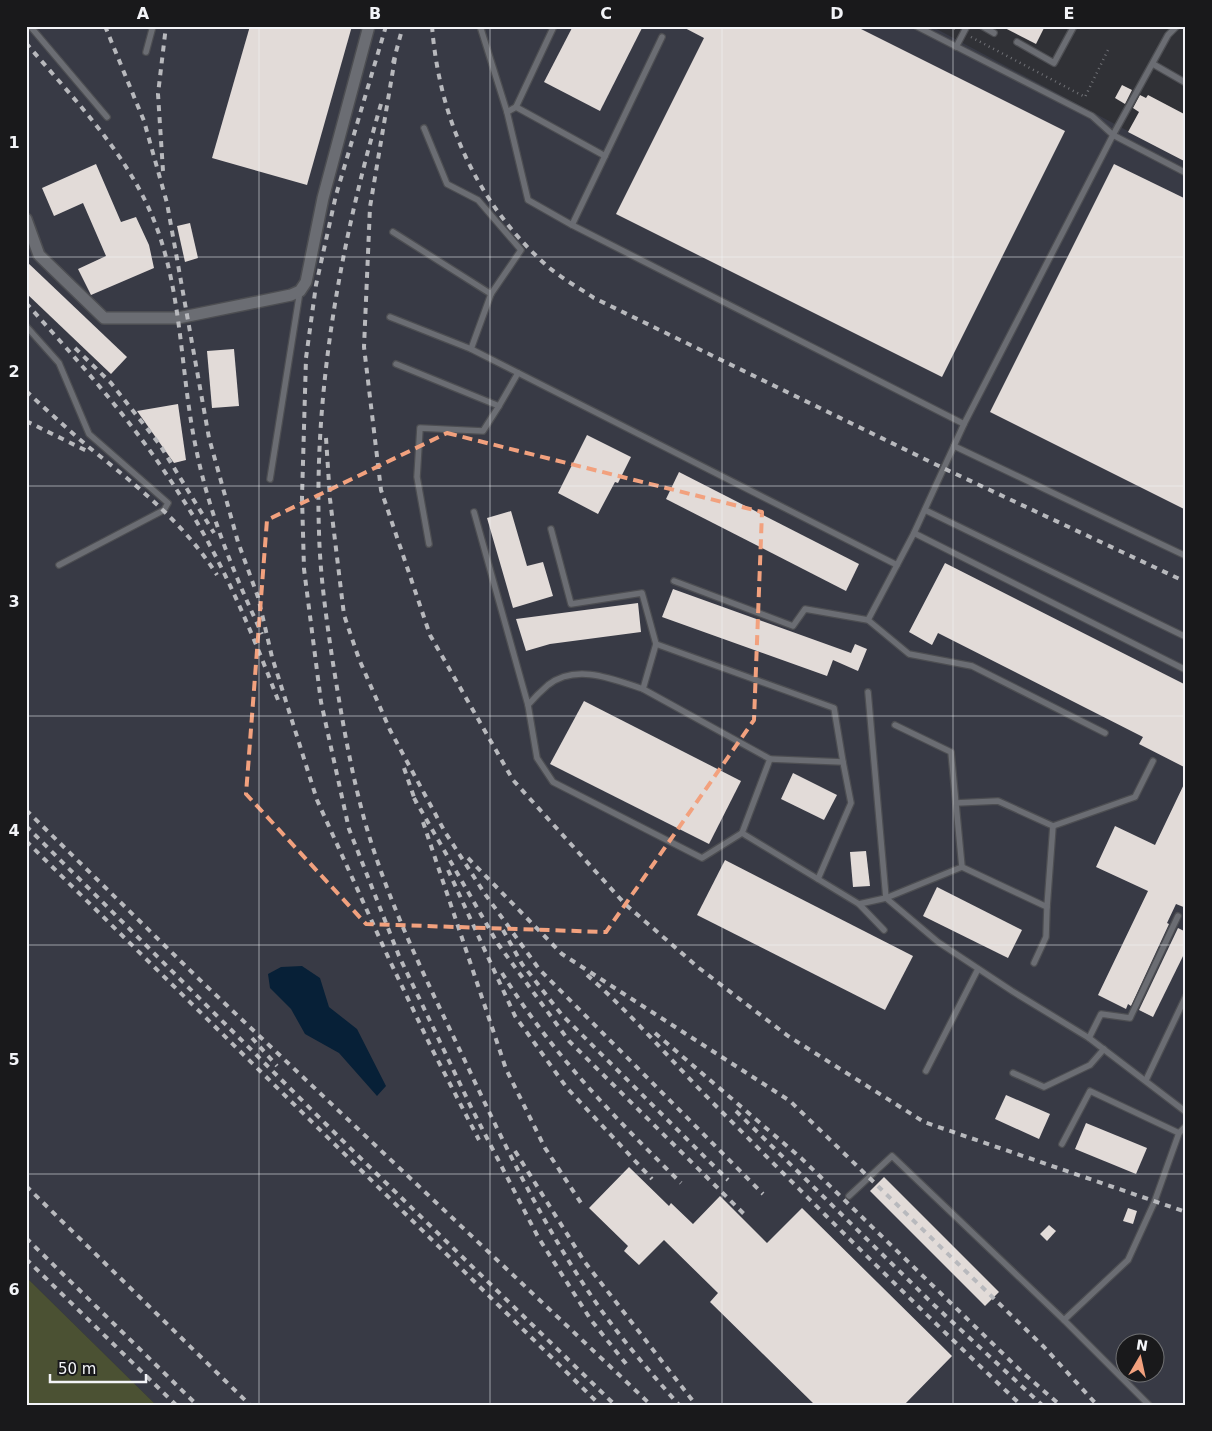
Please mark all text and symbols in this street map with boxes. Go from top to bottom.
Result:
text: A [137,4,150,23]
text: B [369,4,381,23]
text: C [600,4,612,23]
text: D [830,4,844,23]
text: E [1064,4,1074,23]
text: 1 [8,133,20,152]
text: 2 [8,362,20,381]
text: 3 [8,592,20,611]
text: 4 [8,821,20,840]
text: 5 [8,1050,20,1069]
text: 6 [8,1280,20,1299]
north arrow [1114,1334,1164,1384]
text: N [1135,1336,1149,1354]
scale bar [50,1351,146,1383]
text: 50 m [58,1360,96,1378]

